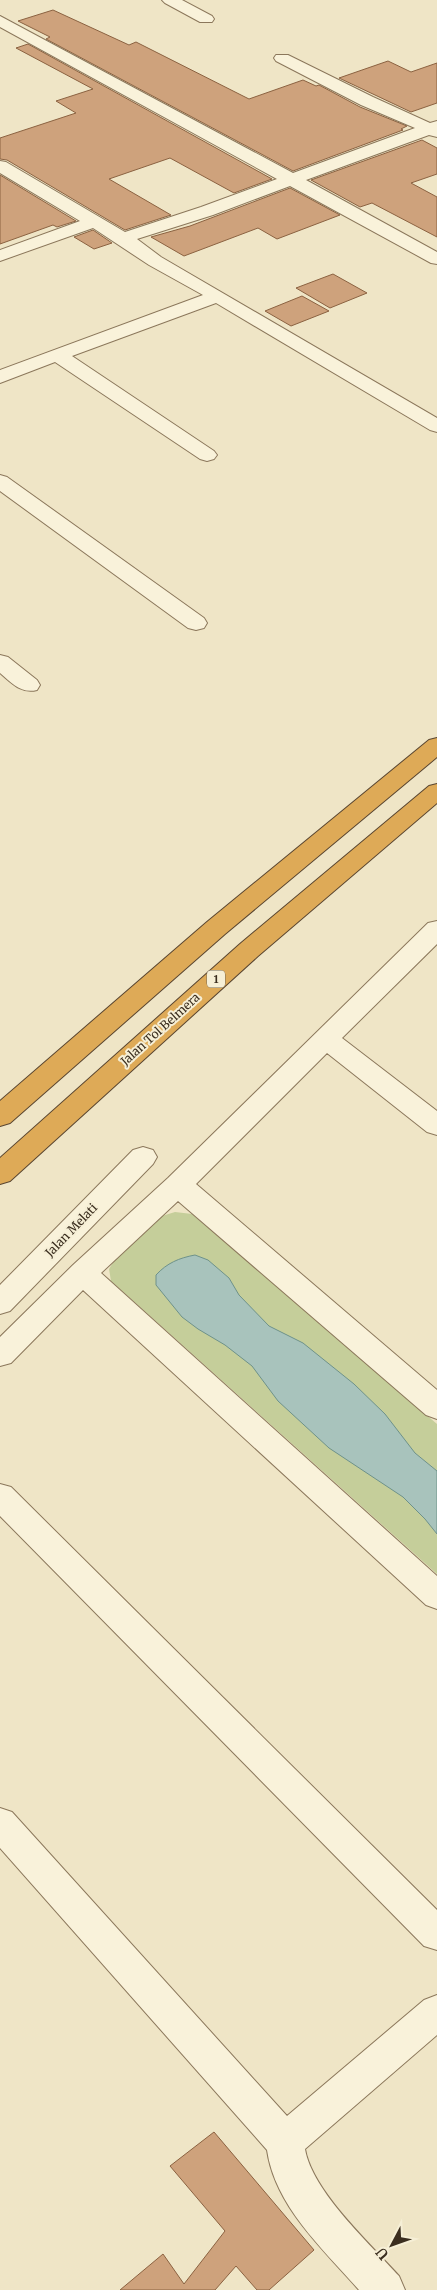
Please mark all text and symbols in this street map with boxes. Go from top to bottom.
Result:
road number: 1 [207,971,225,988]
street label: Jalan Tol Belmera [117,989,203,1069]
street label: Jalan Melati [41,1200,100,1260]
north arrow [367,2220,417,2270]
text: U [372,2243,392,2263]

